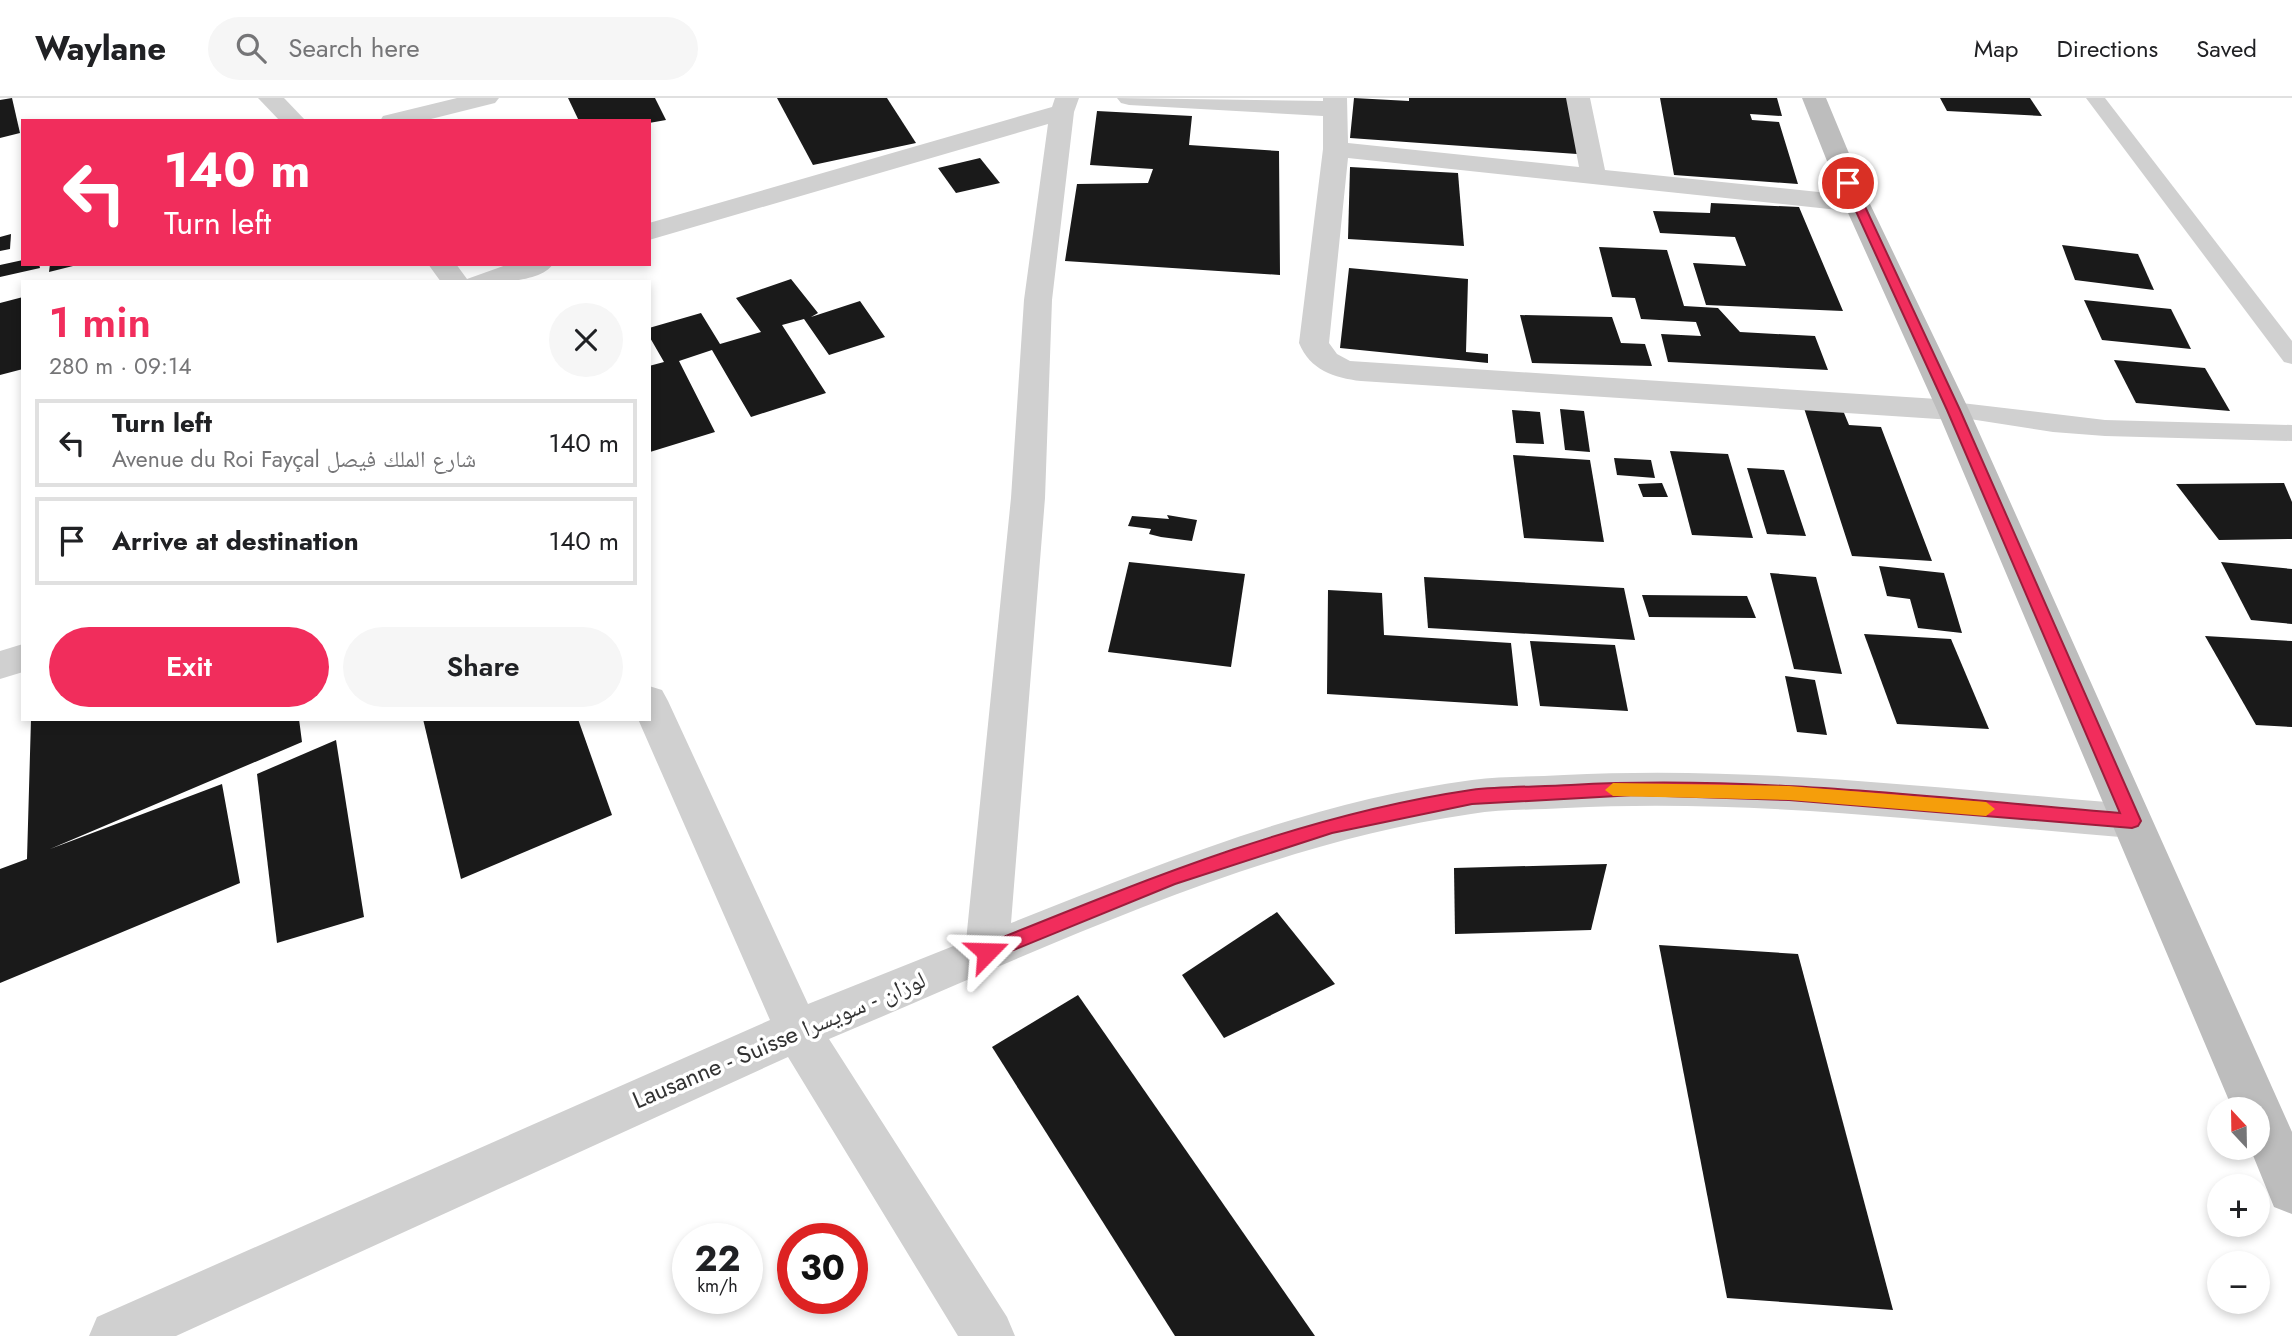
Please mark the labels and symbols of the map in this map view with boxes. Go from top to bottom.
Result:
pin [1818,153,1878,213]
position arrow [950,915,1024,989]
street label: Lausanne - Suisse لوزان - سويسرا [627,962,931,1117]
north arrow [2207,1097,2270,1160]
speed limit sign: 30 [777,1223,868,1314]

